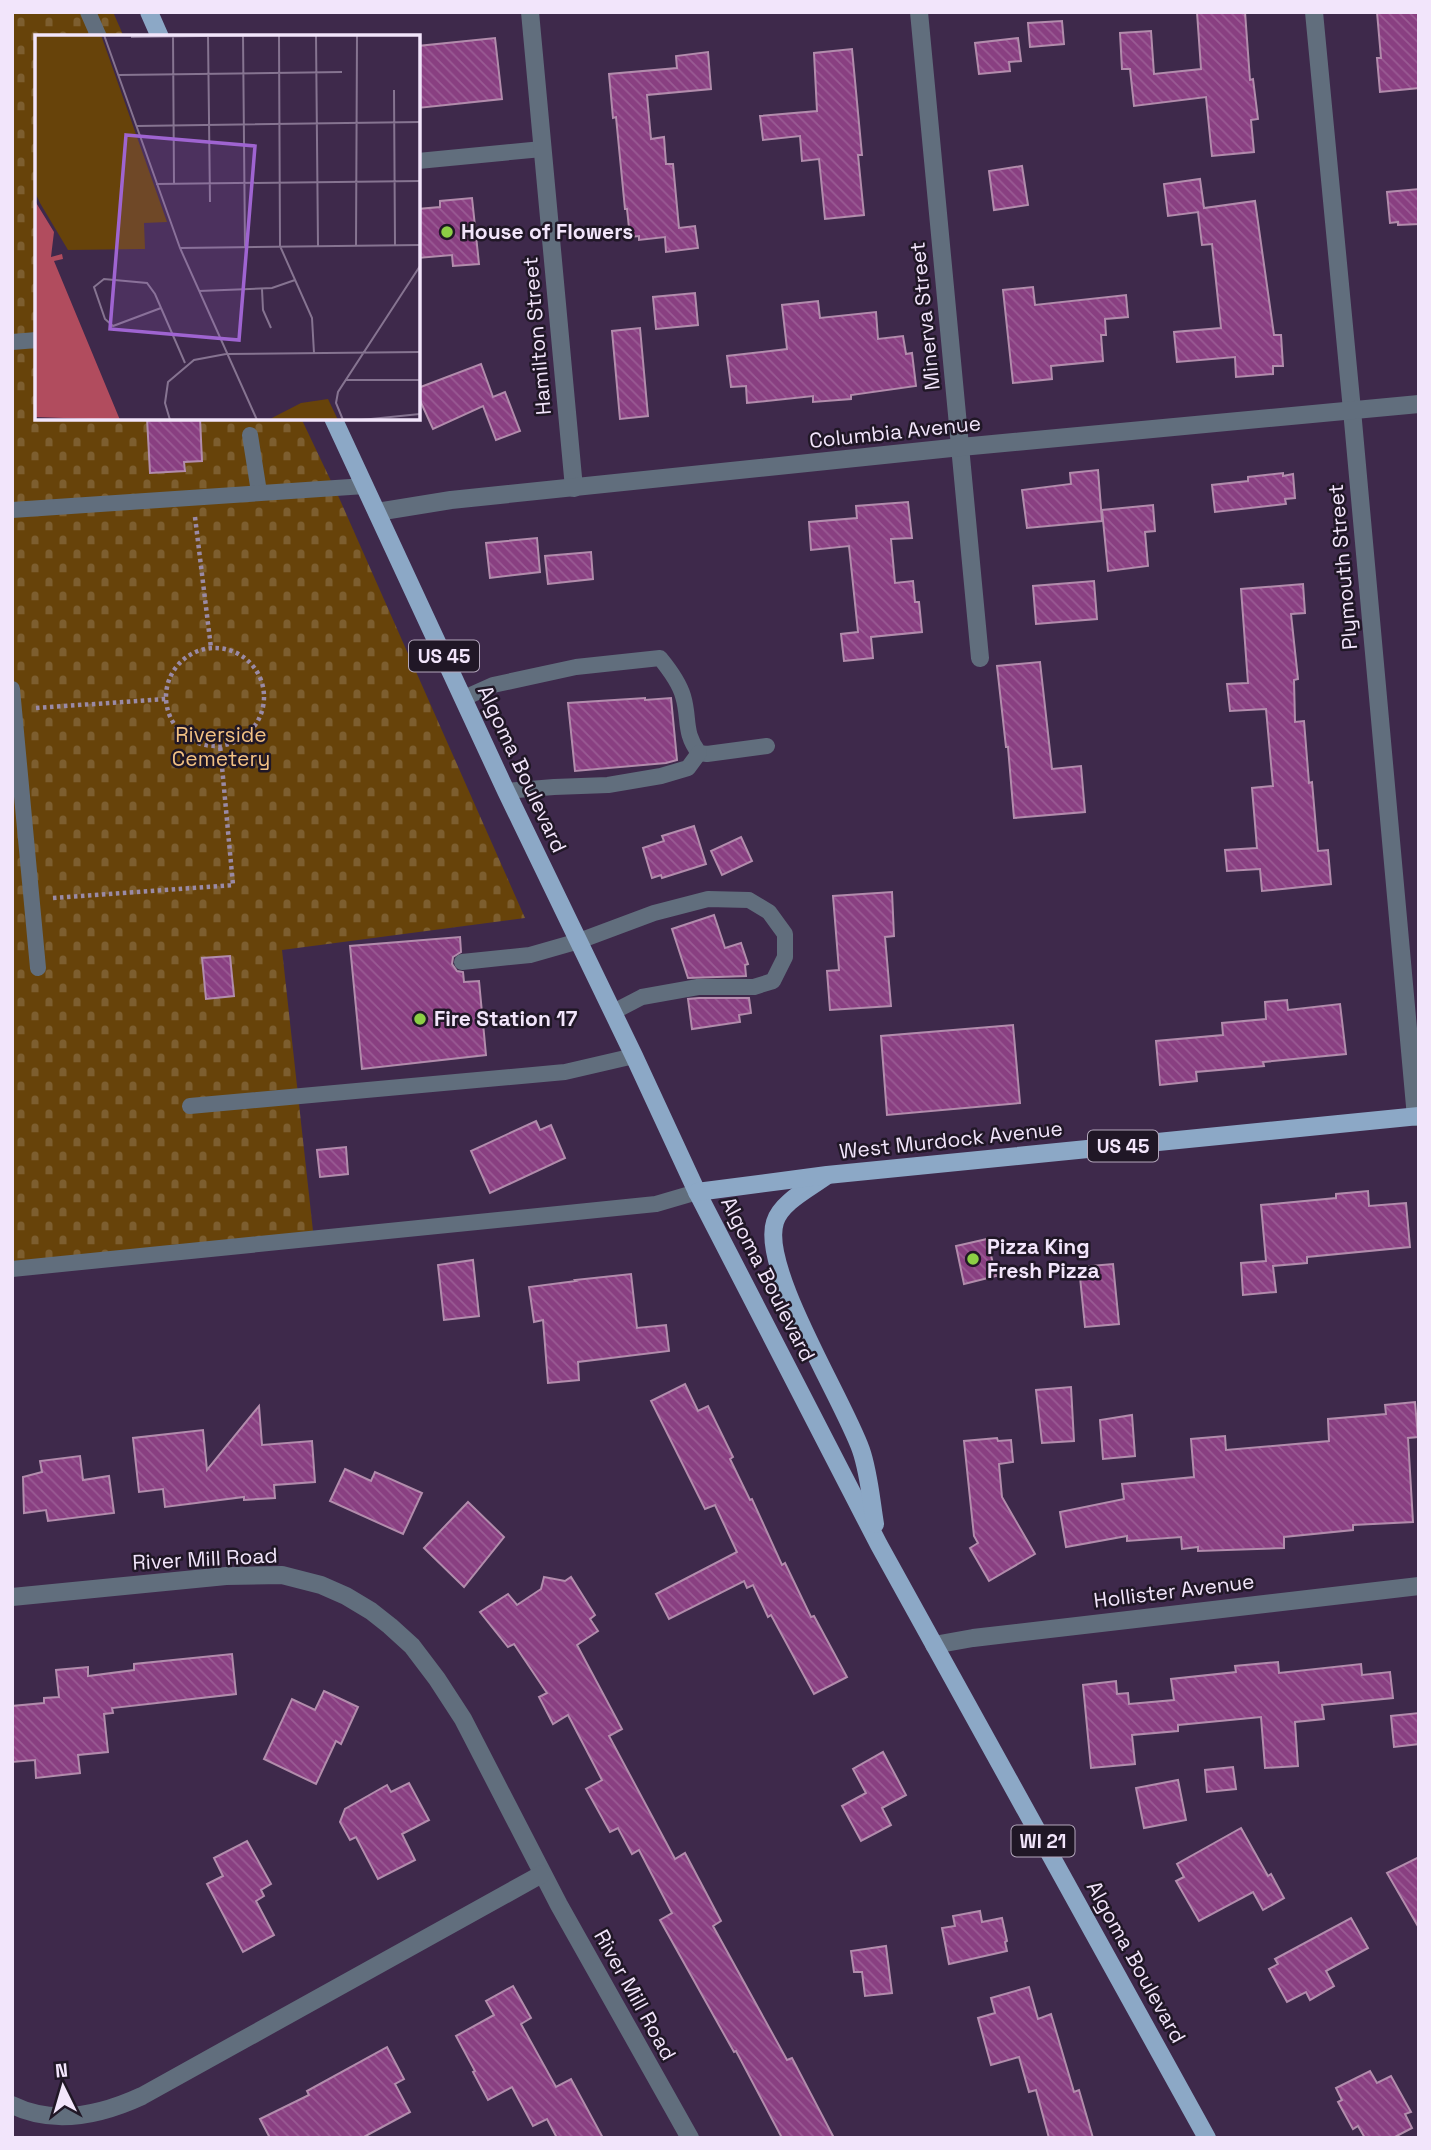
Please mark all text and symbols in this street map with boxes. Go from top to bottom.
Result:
inset map [35,35,420,420]
place label: House of Flowers [461,218,633,245]
marker: House of Flowers [439,224,455,240]
street label: Minerva Street [903,240,946,392]
street label: Hamilton Street [516,256,557,416]
street label: Columbia Avenue [808,409,982,454]
street label: Plymouth Street [1322,483,1363,651]
road number: US 45 [409,640,479,671]
street label: Algoma Boulevard [472,681,573,857]
park label: Riverside Cemetery [172,721,270,772]
place label: Fire Station 17 [434,1005,578,1032]
marker: Fire Station 17 [412,1011,428,1027]
street label: West Murdock Avenue [838,1114,1064,1165]
road number: US 45 [1088,1130,1158,1162]
street label: Algoma Boulevard [715,1192,822,1366]
place label: Pizza King Fresh Pizza [987,1233,1100,1284]
marker: Pizza King Fresh Pizza [965,1251,981,1267]
street label: River Mill Road [132,1541,278,1576]
street label: Hollister Avenue [1092,1567,1256,1614]
road number: WI 21 [1012,1826,1074,1856]
street label: Algoma Boulevard [1081,1876,1192,2048]
street label: River Mill Road [588,1925,683,2065]
north arrow [28,2052,98,2122]
text: N [54,2058,69,2084]

